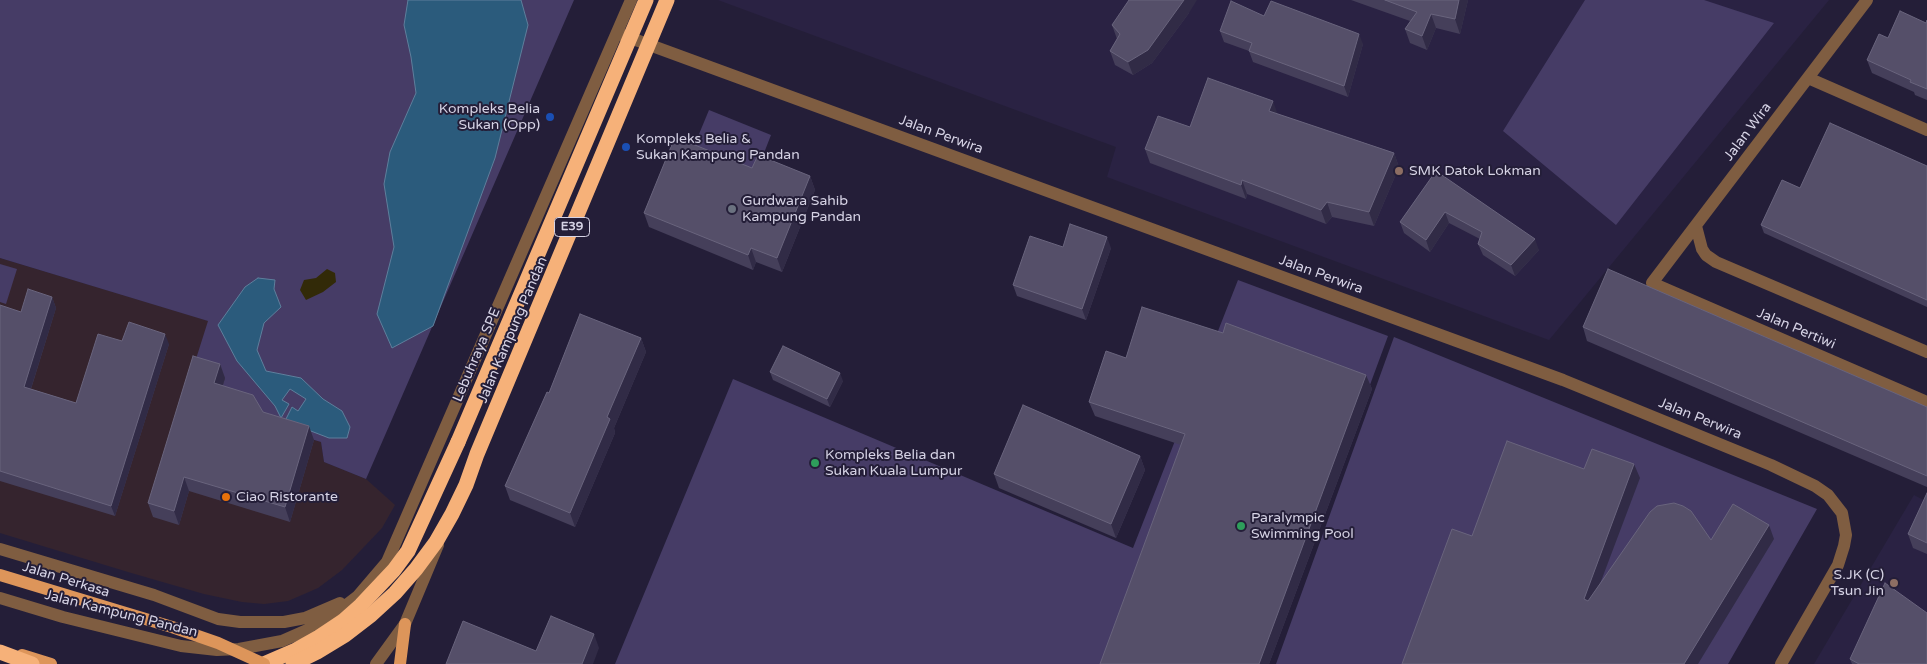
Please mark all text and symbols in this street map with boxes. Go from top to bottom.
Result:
street label: Jalan Wira [1721,100,1775,164]
place label: Kompleks Belia Sukan (Opp) [439,101,540,134]
marker: Kompleks Belia Sukan (Opp) [544,111,556,123]
street label: Jalan Perwira [897,112,985,158]
place label: Kompleks Belia & Sukan Kampung Pandan [636,131,800,164]
marker: Kompleks Belia & Sukan Kampung Pandan [620,141,632,153]
place label: SMK Datok Lokman [1409,163,1541,179]
marker: SMK Datok Lokman [1393,165,1405,177]
place label: Gurdwara Sahib Kampung Pandan [742,193,861,226]
marker: Gurdwara Sahib Kampung Pandan [726,203,738,215]
road number: E39 [554,218,590,236]
street label: Jalan Perwira [1277,252,1365,298]
street label: Jalan Kampung Pandan [475,254,551,406]
street label: Lebuhraya SPE [450,305,504,405]
street label: Jalan Pertiwi [1754,305,1838,353]
street label: Jalan Perwira [1656,395,1744,443]
place label: Kompleks Belia dan Sukan Kuala Lumpur [825,447,962,480]
marker: Kompleks Belia dan Sukan Kuala Lumpur [809,457,821,469]
place label: Ciao Ristorante [236,489,338,505]
marker: Ciao Ristorante [220,491,232,503]
place label: Paralympic Swimming Pool [1251,510,1354,542]
marker: Paralympic Swimming Pool [1235,520,1247,532]
street label: Jalan Perkasa [20,559,112,601]
place label: S.JK (C) Tsun Jin [1831,567,1884,600]
marker: S.JK (C) Tsun Jin [1888,577,1900,589]
street label: Jalan Kampung Pandan [43,587,199,641]

